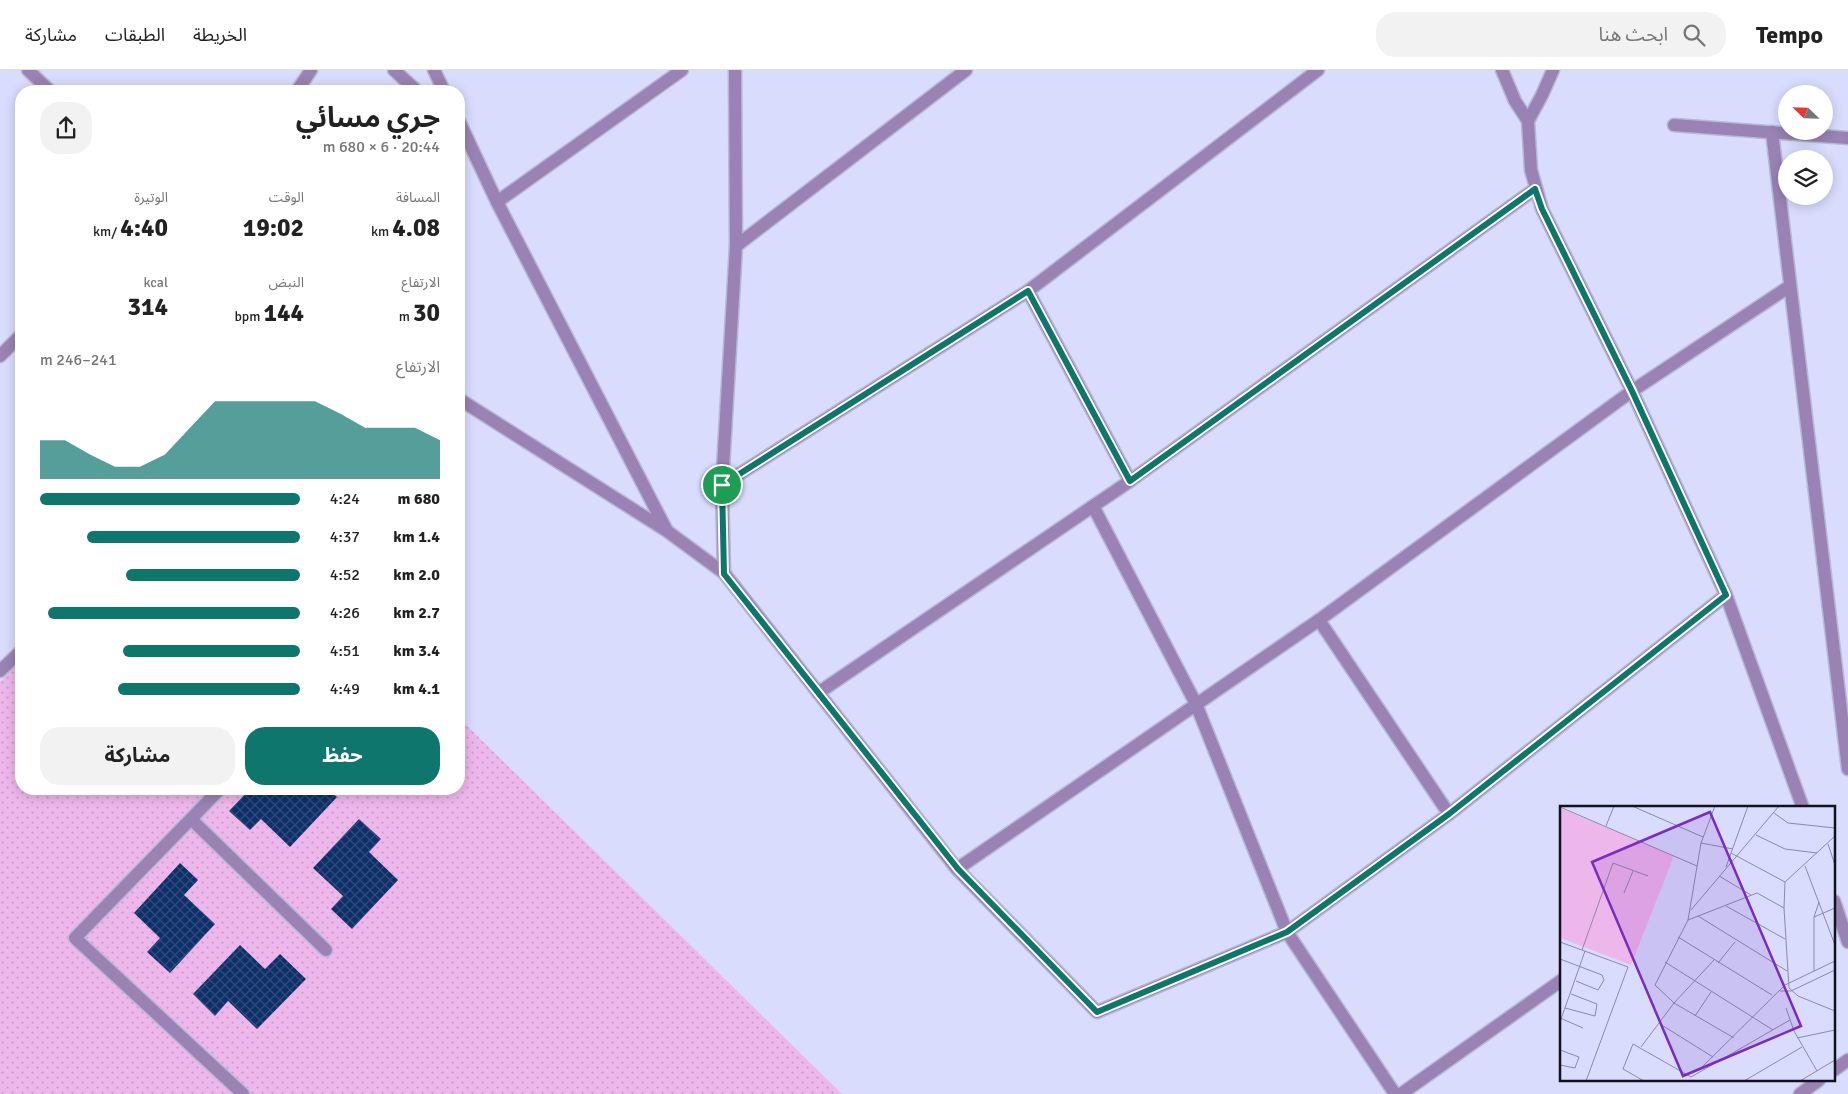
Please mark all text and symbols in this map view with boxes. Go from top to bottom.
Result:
search box [1376,12,1726,57]
text: Tempo [1756,20,1823,50]
icon: search [1680,21,1708,49]
text: ابحث هنا [1598,23,1668,47]
text: مشاركة [25,24,77,46]
text: الطبقات [105,24,165,46]
text: الخريطة [193,24,247,46]
north arrow [1778,85,1832,140]
map controls [1778,85,1833,205]
text: جري مسائي [296,101,440,135]
button: share [40,102,92,154]
text: 20:44 · 6 × 680 m [323,137,440,157]
button: layers [1778,150,1833,205]
text: الوتيرة [134,189,168,206]
text: الوقت [269,189,304,206]
text: المسافة [396,189,440,206]
text: 4:40 [120,212,168,243]
text: 19:02 [243,212,304,243]
text: 4.08 [392,212,440,243]
text: /km [93,223,120,240]
text: km [371,223,392,240]
text: kcal [143,274,168,291]
text: النبض [268,274,304,291]
text: الارتفاع [402,274,440,291]
text: 314 [127,291,168,322]
text: 144 [263,297,304,328]
text: 30 [413,297,440,328]
text: bpm [234,308,263,325]
text: m [399,308,413,325]
text: 241–246 m [40,350,117,370]
text: الارتفاع [396,357,440,377]
pin [701,464,743,506]
icon: arrive [708,471,736,499]
text: 4:24 [330,489,360,509]
text: 680 m [398,489,440,509]
text: 4:37 [330,527,360,547]
text: 1.4 km [393,527,440,547]
text: 4:52 [330,565,360,585]
text: 2.0 km [393,565,440,585]
text: 4:26 [330,603,360,623]
text: 2.7 km [393,603,440,623]
text: 4:51 [330,641,360,661]
text: 3.4 km [393,641,440,661]
text: 4:49 [330,679,360,699]
text: 4.1 km [393,679,440,699]
button: مشاركة [40,727,235,785]
button: حفظ [245,727,440,785]
inset map [1560,806,1836,1082]

